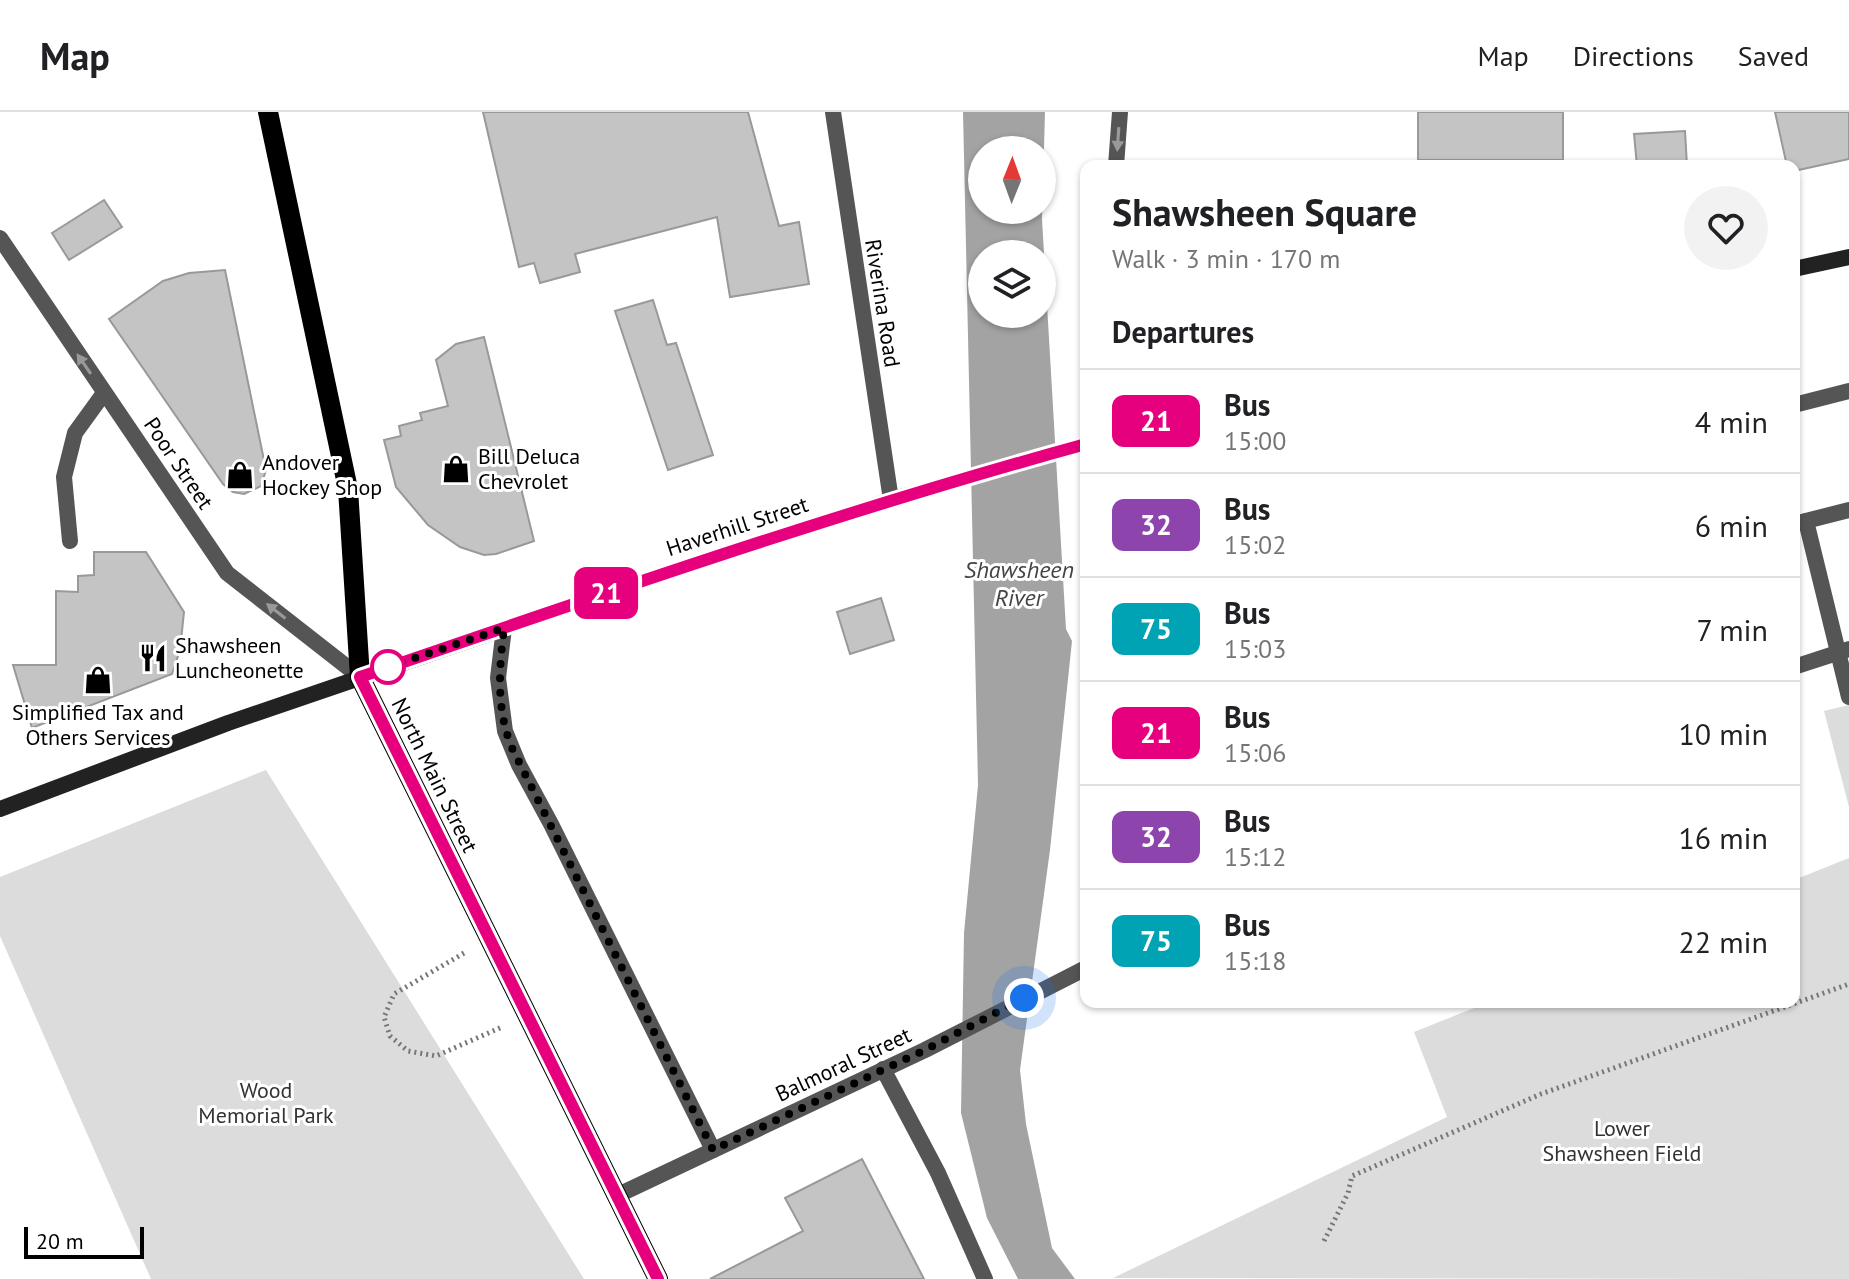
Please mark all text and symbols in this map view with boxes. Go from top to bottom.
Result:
text: Map [40,31,110,80]
text: Map [1478,37,1529,74]
text: Directions [1573,37,1694,74]
text: Saved [1738,37,1809,74]
one-way arrow [1111,127,1124,152]
north arrow [968,136,1056,224]
map controls [968,136,1056,328]
button: heart [1684,186,1768,270]
text: Shawsheen Square [1112,187,1417,236]
street label: Riverina Road [859,237,907,369]
button: layers [968,240,1056,328]
text: Walk · 3 min · 170 m [1112,242,1340,275]
text: Departures [1112,312,1254,351]
one-way arrow [77,353,92,374]
text: Bus [1224,385,1271,424]
text: 21 [1140,402,1172,439]
text: 4 min [1695,402,1768,441]
street label: Poor Street [138,412,220,515]
text: 15:00 [1224,424,1286,457]
place label: Bill Deluca Chevrolet [478,442,580,495]
place label: Andover Hockey Shop [262,448,382,501]
shop icon: Bill Deluca Chevrolet [441,454,471,484]
shop icon: Andover Hockey Shop [225,460,255,490]
text: Bus [1224,489,1271,528]
street label: Haverhill Street [663,490,812,562]
text: 32 [1140,506,1172,543]
text: 6 min [1695,506,1768,545]
text: 15:02 [1224,528,1286,561]
water label: Shawsheen River [964,554,1074,613]
line badge: 21 [570,567,642,619]
text: 21 [590,574,622,611]
text: Bus [1224,593,1271,632]
one-way arrow [266,604,286,620]
text: 75 [1140,610,1172,647]
text: 7 min [1696,610,1768,649]
place label: Shawsheen Luncheonette [175,631,304,684]
text: 15:03 [1224,632,1286,665]
restaurant icon: Shawsheen Luncheonette [138,643,168,673]
unlabelled marker [371,650,405,684]
shop icon: Simplified Tax and Others Services [83,665,113,695]
street label: North Main Street [386,693,485,857]
text: Bus [1224,697,1271,736]
place label: Simplified Tax and Others Services [12,698,184,751]
text: 21 [1140,714,1172,751]
text: 10 min [1678,714,1768,753]
text: 15:06 [1224,736,1286,769]
text: Bus [1224,801,1271,840]
text: 32 [1140,818,1172,855]
text: 16 min [1678,818,1768,857]
text: 15:12 [1224,840,1286,873]
text: Bus [1224,905,1271,944]
text: 75 [1140,922,1172,959]
text: 22 min [1678,922,1768,961]
text: 15:18 [1224,944,1286,977]
your location [1004,978,1044,1018]
street label: Balmoral Street [771,1020,916,1108]
park label: Wood Memorial Park [198,1076,334,1129]
park label: Lower Shawsheen Field [1543,1114,1701,1167]
scale bar [24,1223,144,1259]
text: 20 m [36,1227,84,1255]

